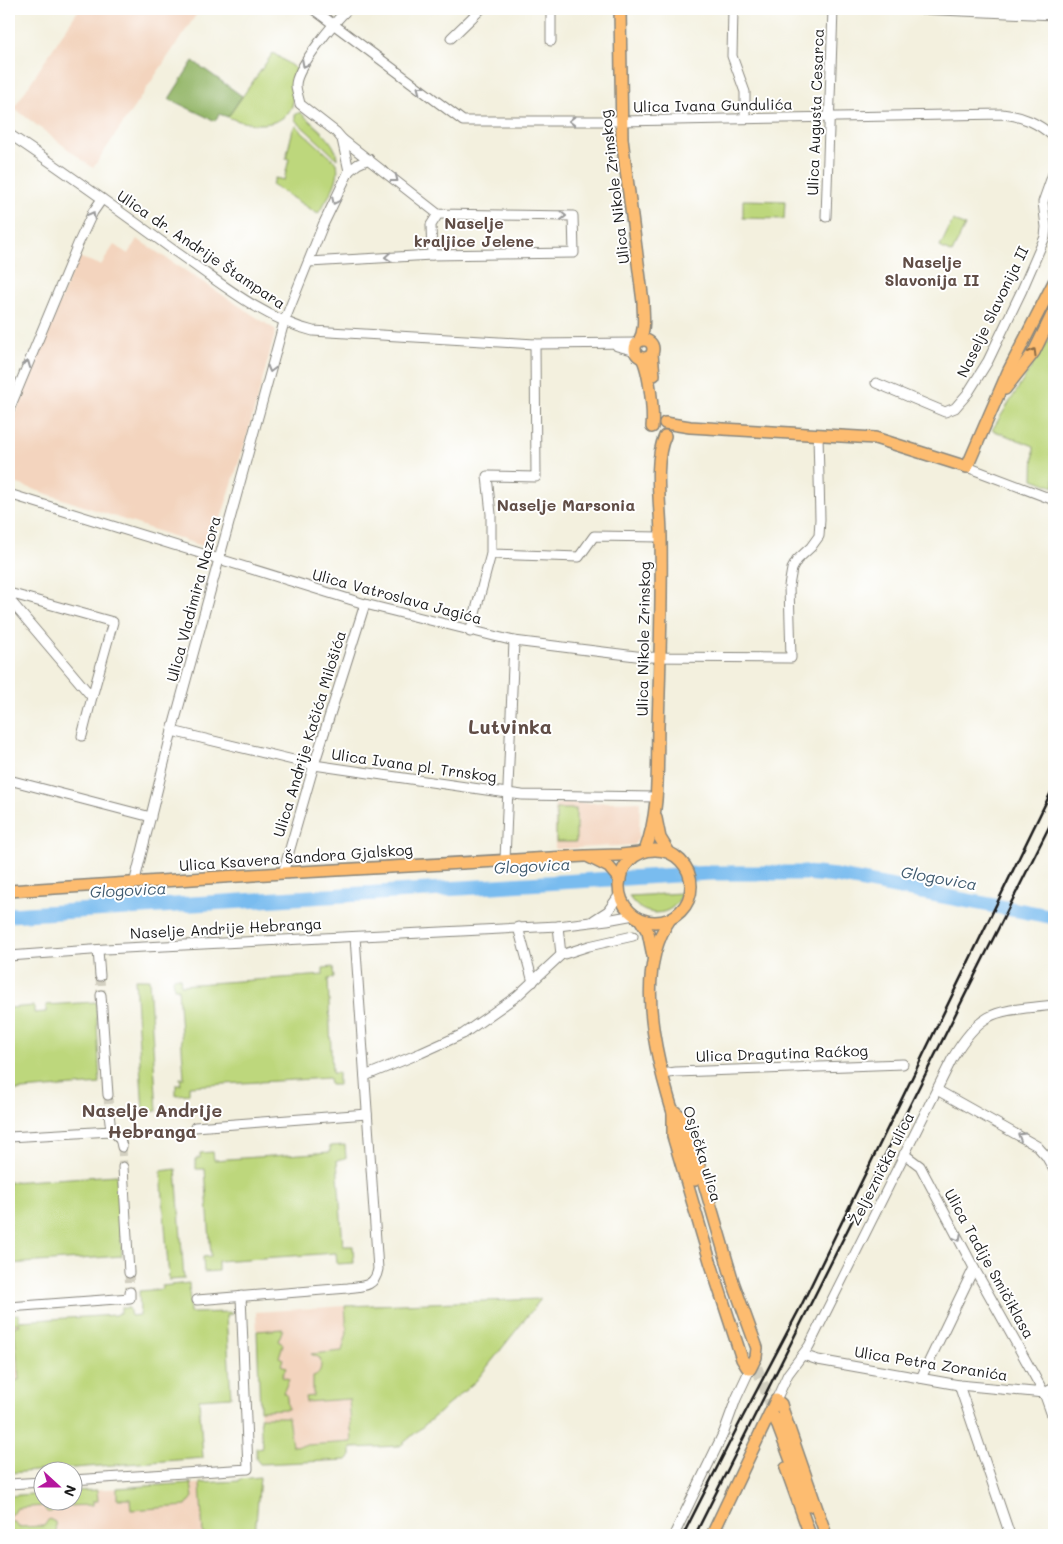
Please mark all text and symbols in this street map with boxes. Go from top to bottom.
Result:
street label: Ulica Augusta Cesarca [802,28,828,196]
one-way arrow [301,59,311,68]
one-way arrow [417,86,426,94]
street label: Ulica Ivana Gundulića [633,94,793,116]
street label: Ulica Nikole Zrinskog [595,109,633,265]
one-way arrow [567,116,575,126]
one-way arrow [389,174,398,183]
street label: Ulica dr. Andrije Štampara [114,185,290,313]
one-way arrow [331,195,341,204]
one-way arrow [559,211,567,221]
one-way arrow [85,212,95,221]
district label: Naselje kraljice Jelene [414,212,534,251]
street label: Naselje Slavonija II [952,242,1033,380]
district label: Naselje Slavonija II [884,251,980,290]
one-way arrow [384,252,392,263]
one-way arrow [1027,349,1037,358]
one-way arrow [21,360,31,369]
one-way arrow [266,364,277,373]
district label: Naselje Marsonia [497,494,635,515]
street label: Ulica Vladimira Nazora [161,514,225,684]
street label: Ulica Nikole Zrinskog [632,561,654,717]
street label: Ulica Vatroslava Jagića [310,564,484,628]
street label: Ulica Andrije Kačića Milošića [268,628,350,839]
district label: Lutvinka [468,713,552,739]
street label: Ulica Ivana pl. Trnskog [330,743,498,787]
street label: Ulica Ksavera Šandora Gjalskog [178,839,414,875]
water label: Glogovica [493,853,571,878]
water label: Glogovica [899,860,979,895]
water label: Glogovica [89,877,167,902]
street label: Naselje Andrije Hebranga [130,913,322,943]
street label: Ulica Dragutina Raćkog [695,1040,869,1066]
district label: Naselje Andrije Hebranga [82,1098,223,1143]
street label: Osječka ulica [679,1103,727,1204]
street label: Željeznička ulica [844,1109,918,1228]
one-way arrow [1017,1133,1026,1143]
street label: Ulica Tadije Smičiklasa [940,1185,1039,1342]
one-way arrow [952,1233,962,1242]
street label: Ulica Petra Zoranića [853,1341,1009,1385]
north arrow [32,1462,82,1512]
text: N [60,1482,81,1499]

